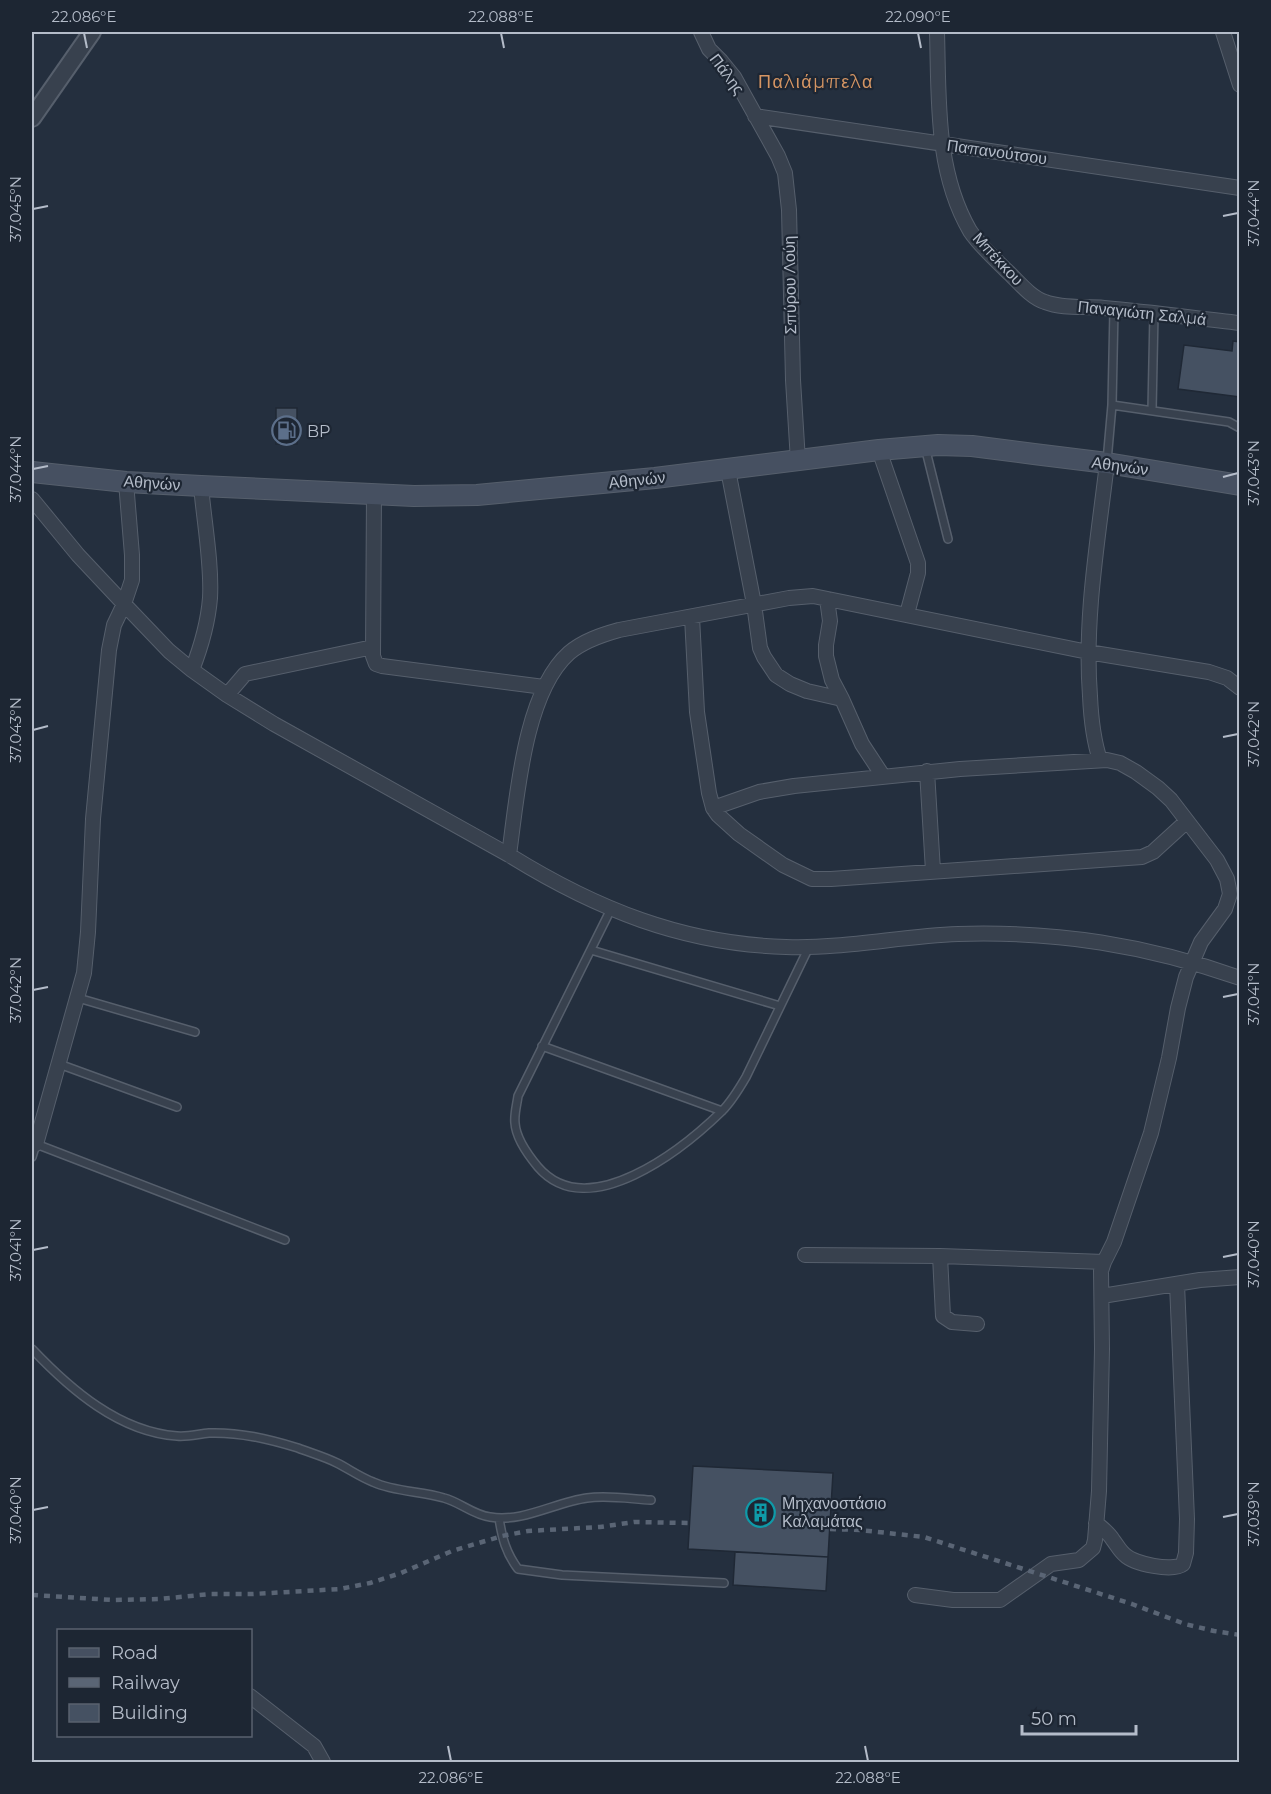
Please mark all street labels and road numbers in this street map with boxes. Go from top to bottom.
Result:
street label: Πάλης [706,50,749,98]
street label: Παπανούτσου [946,136,1048,168]
street label: Μπέκκου [969,229,1027,289]
street label: Σπύρου Λούη [780,235,800,335]
street label: Παναγιώτη Σαλμά [1077,297,1207,329]
street label: Αθηνών [1090,453,1150,479]
street label: Αθηνών [608,468,666,492]
street label: Αθηνών [123,472,181,494]

